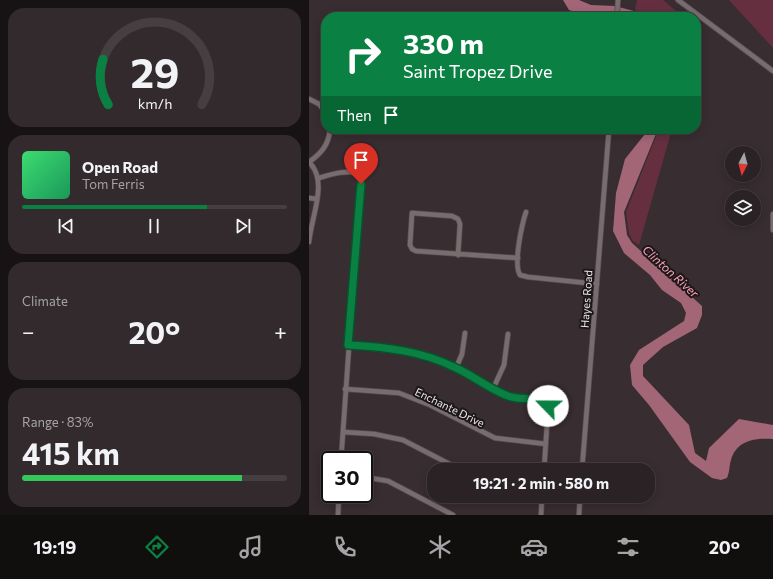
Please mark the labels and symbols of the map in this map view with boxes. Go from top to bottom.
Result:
pin [344,143,378,184]
north arrow [725,146,761,182]
water label: Clinton River [640,242,703,301]
street label: Hayes Road [577,270,595,328]
street label: Enchante Drive [413,385,487,429]
position arrow [527,385,569,427]
speed limit sign: 30 [321,451,373,503]

